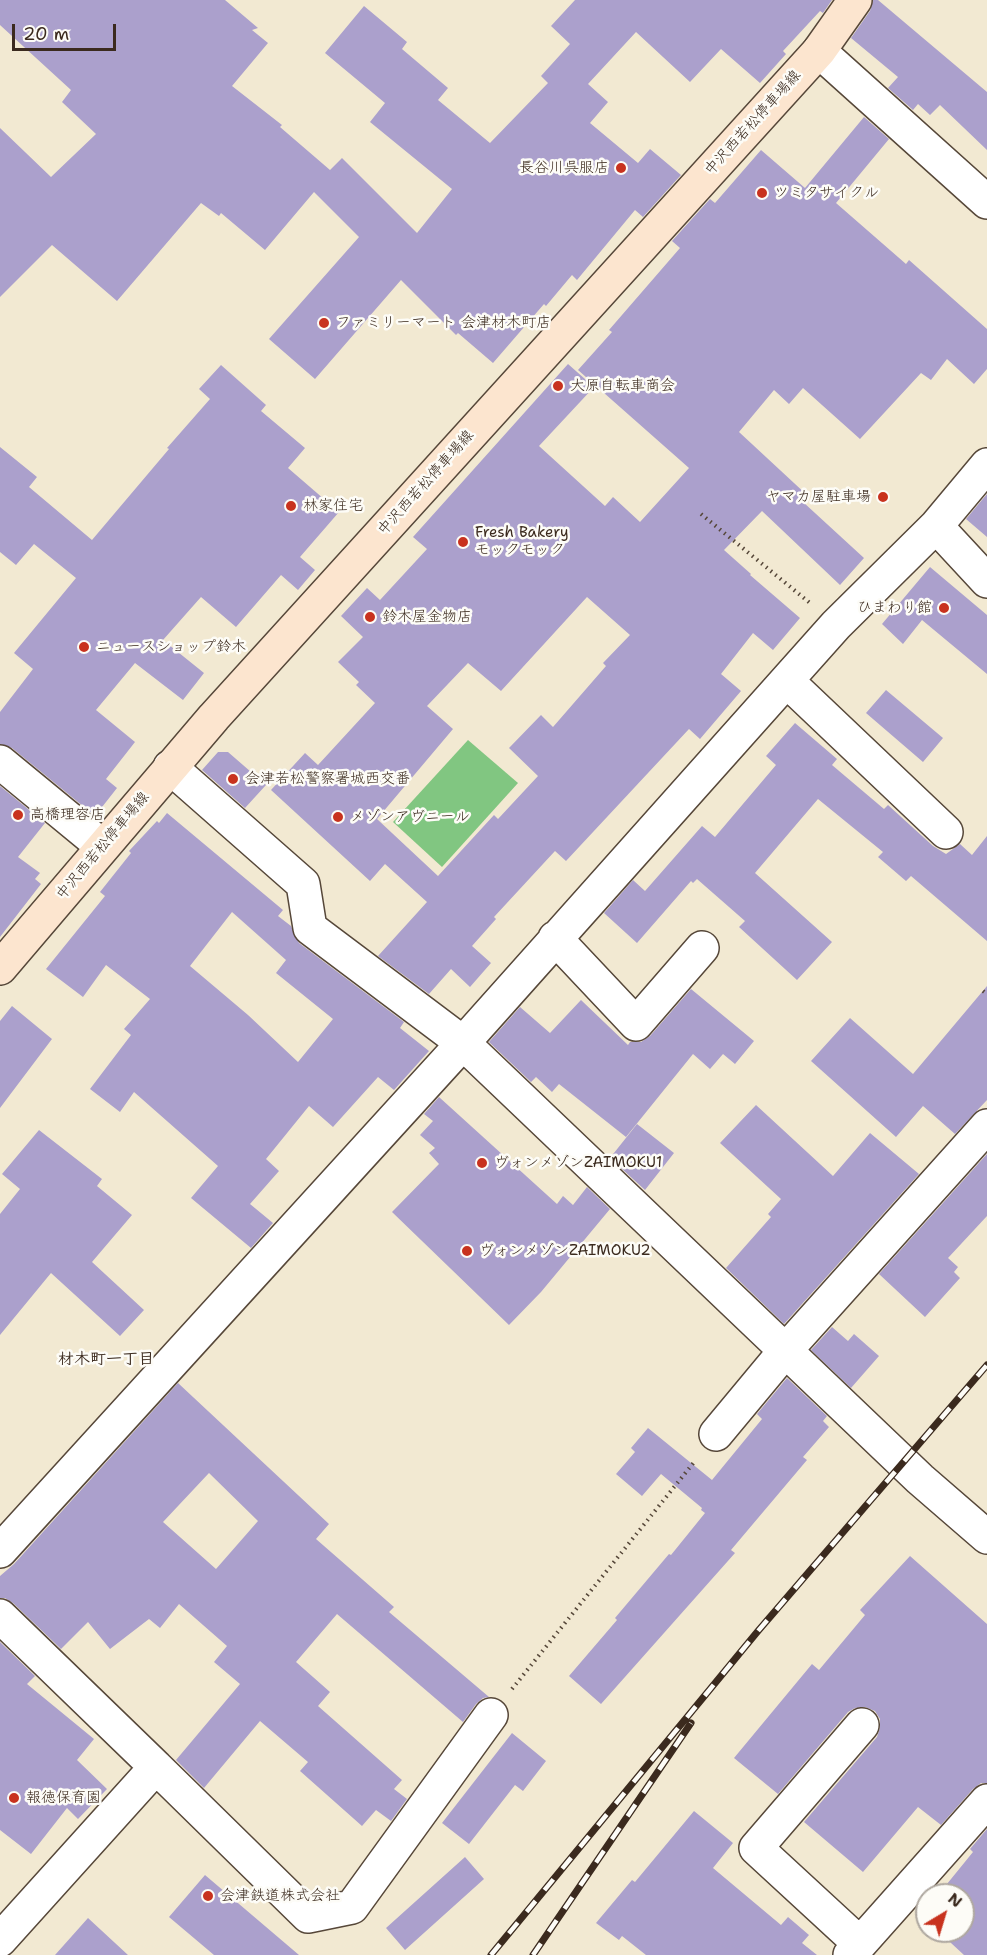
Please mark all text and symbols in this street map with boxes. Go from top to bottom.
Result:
scale bar [15,12,118,50]
text: 20 m [23,22,69,46]
street label: 中沢西若松停車場線 [701,67,805,179]
place label: 長谷川呉服店 [519,159,609,177]
marker: 長谷川呉服店 [614,161,628,175]
place label: ツミタサイクル [774,184,879,202]
marker: ツミタサイクル [755,186,769,200]
place label: ファミリーマート 会津材木町店 [336,314,551,332]
marker: ファミリーマート 会津材木町店 [317,316,331,330]
place label: 大原自転車商会 [570,377,675,395]
marker: 大原自転車商会 [551,379,565,393]
street label: 中沢西若松停車場線 [374,427,478,539]
place label: ヤマカ屋駐車場 [766,488,871,506]
marker: ヤマカ屋駐車場 [876,490,890,504]
place label: 林家住宅 [303,497,363,515]
marker: 林家住宅 [284,499,298,513]
place label: Fresh Bakery モックモック [475,524,569,559]
marker: Fresh Bakery モックモック [456,535,470,549]
place label: ひまわり館 [857,599,932,617]
marker: ひまわり館 [937,601,951,615]
place label: 鈴木屋金物店 [382,608,472,626]
marker: 鈴木屋金物店 [363,610,377,624]
place label: ニュースショップ鈴木 [96,638,246,656]
marker: ニュースショップ鈴木 [77,640,91,654]
place label: 会津若松警察署城西交番 [245,770,410,788]
marker: 会津若松警察署城西交番 [226,772,240,786]
street label: 中沢西若松停車場線 [53,789,153,903]
place label: 高橋理容店 [30,806,105,824]
marker: 高橋理容店 [11,808,25,822]
place label: メゾンアヴニール [350,808,470,826]
marker: メゾンアヴニール [331,810,345,824]
place label: ヴォンメゾンZAIMOKU1 [494,1154,662,1172]
marker: ヴォンメゾンZAIMOKU1 [475,1156,489,1170]
place label: ヴォンメゾンZAIMOKU2 [479,1242,651,1260]
marker: ヴォンメゾンZAIMOKU2 [460,1244,474,1258]
district label: 材木町一丁目 [58,1350,154,1370]
place label: 報徳保育園 [26,1789,101,1807]
marker: 報徳保育園 [7,1791,21,1805]
north arrow [915,1883,975,1943]
place label: 会津鉄道株式会社 [220,1887,340,1905]
text: N [944,1888,967,1912]
marker: 会津鉄道株式会社 [201,1889,215,1903]

